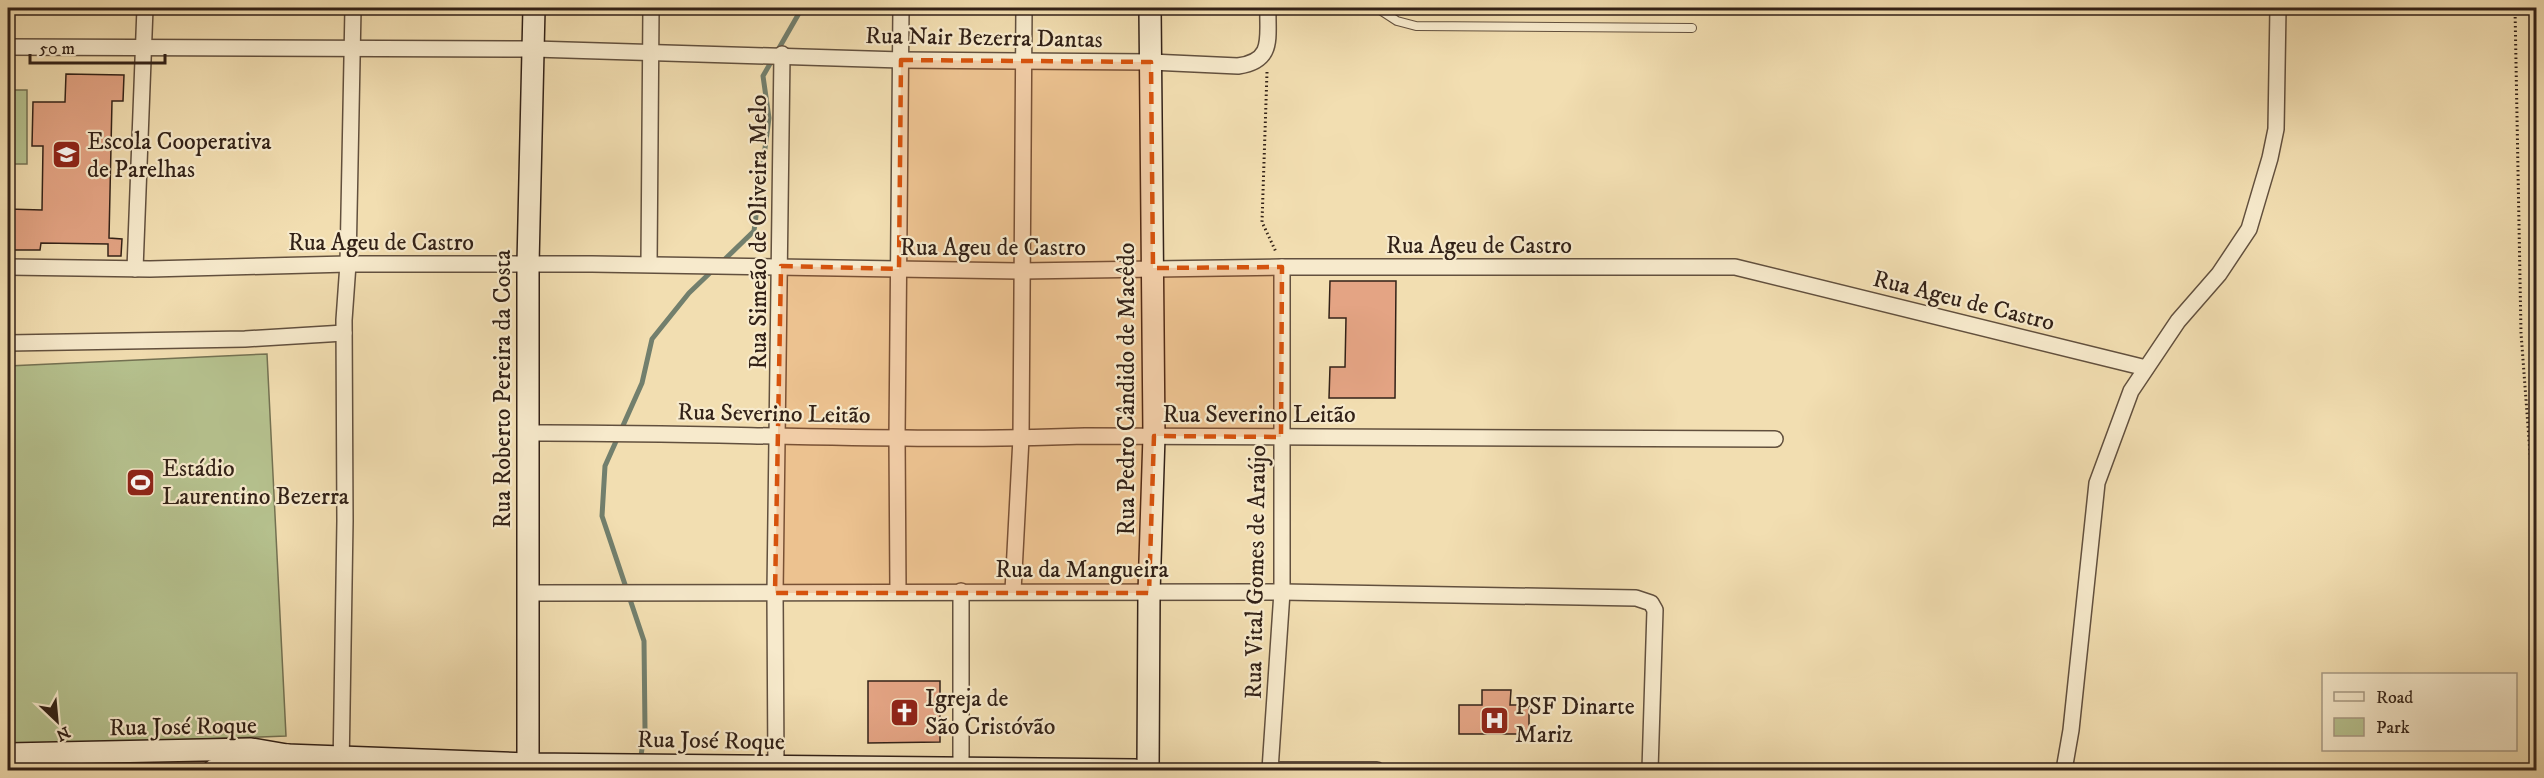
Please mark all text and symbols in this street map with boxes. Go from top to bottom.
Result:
street label: Rua Nair Bezerra Dantas [865,21,1103,55]
scale bar [30,27,165,65]
text: 50 m [39,38,75,60]
street label: Rua Simeão de Oliveira Melo [744,94,774,370]
place label: Escola Cooperativa de Parelhas [87,127,272,185]
school or university icon: Escola Cooperativa de Parelhas [50,139,82,171]
street label: Rua Ageu de Castro [288,228,474,258]
street label: Rua Ageu de Castro [1386,231,1572,261]
street label: Rua Ageu de Castro [900,233,1086,263]
street label: Rua Pedro Cândido de Macêdo [1112,243,1142,535]
street label: Rua Roberto Pereira da Costa [488,249,518,528]
street label: Rua Ageu de Castro [1870,264,2058,338]
street label: Rua Severino Leitão [677,397,871,431]
street label: Rua Severino Leitão [1162,400,1356,430]
street label: Rua Vital Gomes de Araújo [1239,445,1273,699]
place label: Estádio Laurentino Bezerra [162,454,350,512]
sports icon: Estádio Laurentino Bezerra [125,466,157,498]
street label: Rua da Mangueira [995,555,1170,585]
legend [2322,673,2517,751]
place label: Igreja de São Cristóvão [925,684,1055,742]
text: Road [2376,687,2413,709]
north arrow [27,691,87,751]
place label: PSF Dinarte Mariz [1515,692,1635,750]
church icon: Igreja de São Cristóvão [888,696,920,728]
hospital icon: PSF Dinarte Mariz [1478,704,1510,736]
street label: Rua José Roque [109,711,257,743]
text: Park [2376,717,2410,739]
text: N [53,722,73,745]
street label: Rua José Roque [637,725,785,757]

